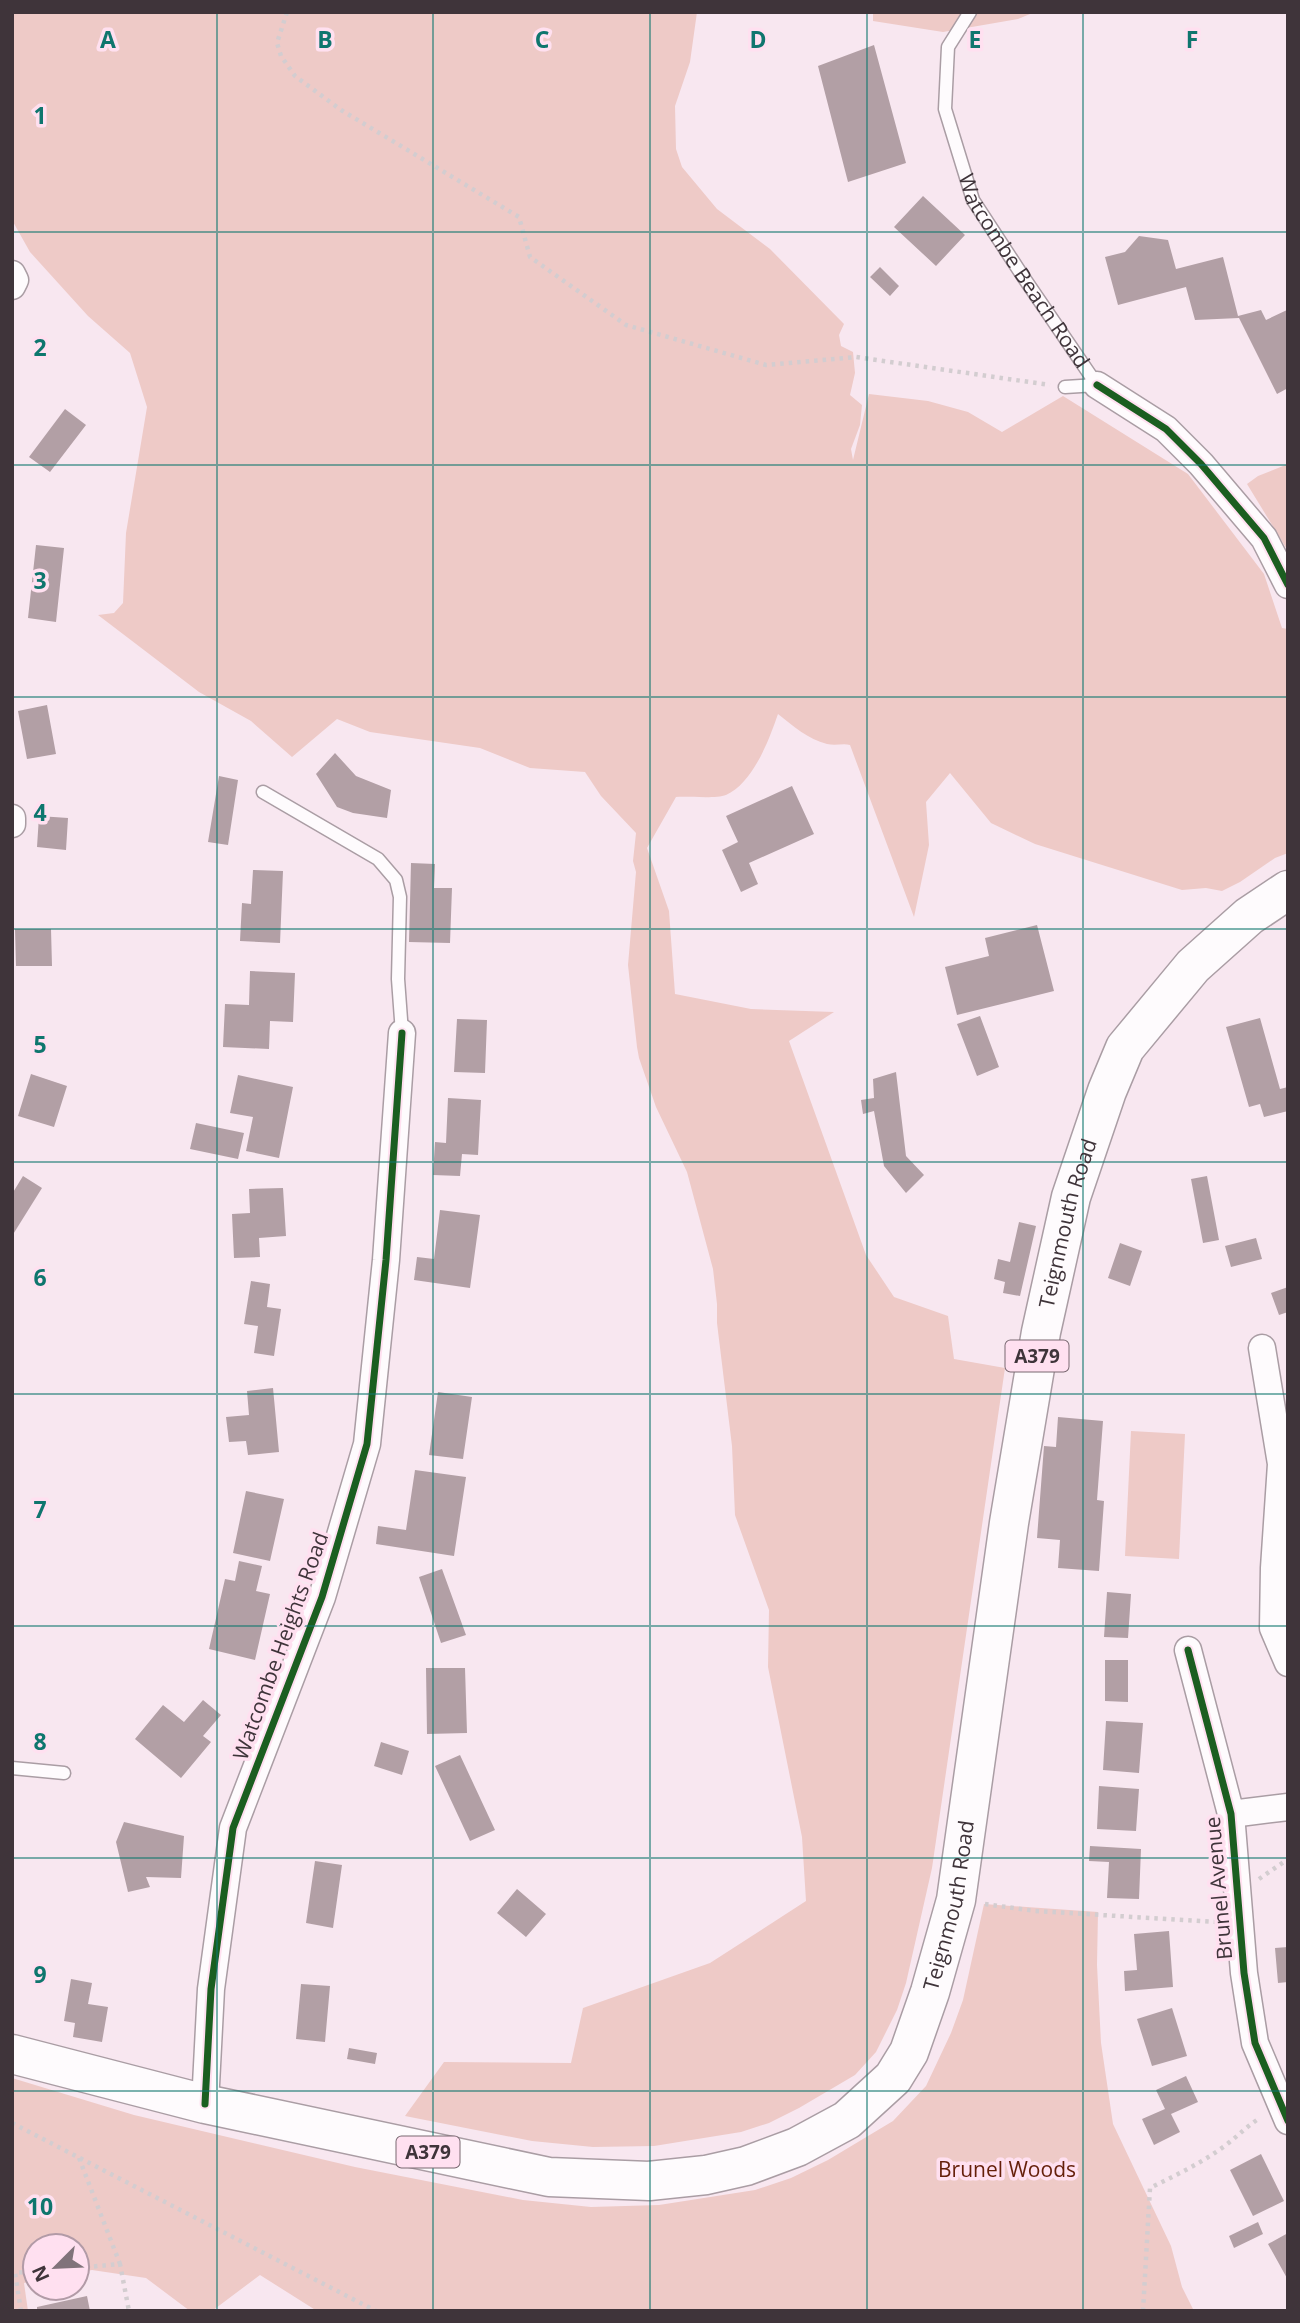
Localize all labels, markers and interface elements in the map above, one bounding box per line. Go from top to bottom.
text: A [100,23,116,55]
text: B [317,23,333,55]
text: C [535,23,549,55]
text: D [749,23,767,55]
text: E [969,23,981,55]
text: F [1186,23,1198,55]
text: 1 [33,99,47,131]
street label: Watcombe Beach Road [953,170,1096,373]
text: 2 [33,331,47,363]
text: 3 [33,564,47,596]
text: 4 [33,796,47,828]
text: 5 [33,1028,47,1060]
street label: Teignmouth Road [1032,1135,1103,1310]
text: 6 [33,1261,47,1293]
road number: A379 [1006,1340,1068,1372]
text: 7 [33,1493,47,1525]
street label: Watcombe Heights Road [226,1528,334,1764]
text: 8 [33,1725,47,1757]
street label: Brunel Avenue [1198,1815,1238,1961]
street label: Teignmouth Road [916,1818,980,1994]
text: 9 [33,1958,47,1990]
road number: A379 [396,2136,460,2168]
park label: Brunel Woods [938,2155,1076,2183]
text: 10 [27,2190,53,2222]
north arrow [21,2232,91,2302]
text: N [25,2262,55,2286]

